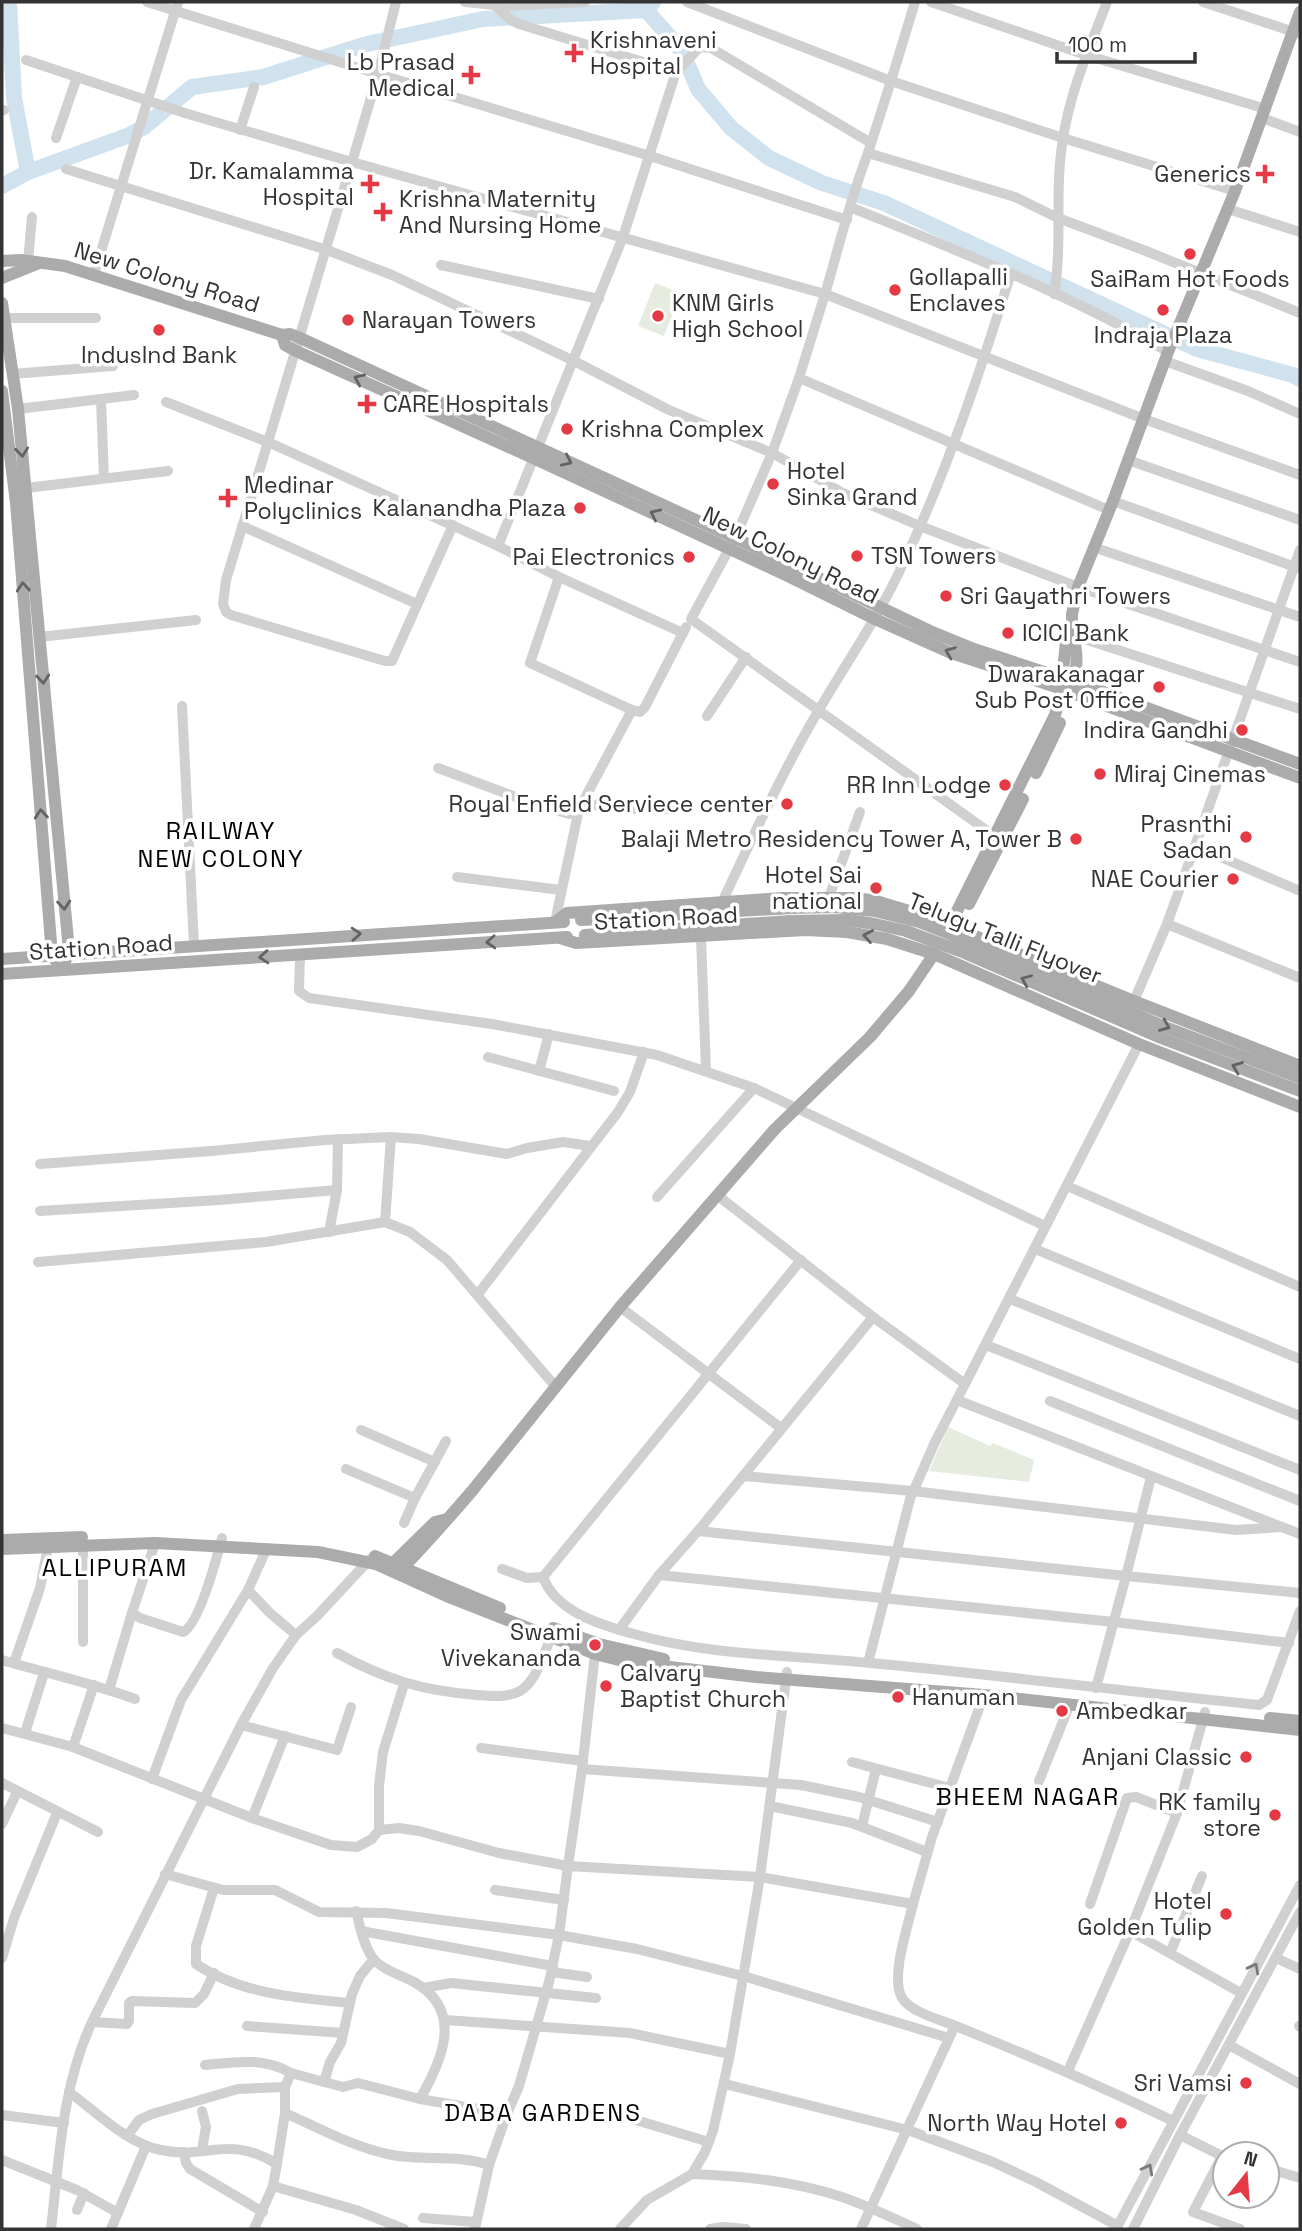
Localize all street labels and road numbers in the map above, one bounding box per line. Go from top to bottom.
street label: New Colony Road [71,235,263,319]
street label: New Colony Road [698,499,884,611]
street label: Telugu Talli Flyover [904,885,1106,991]
street label: Station Road [593,899,739,937]
street label: Station Road [28,927,174,967]

